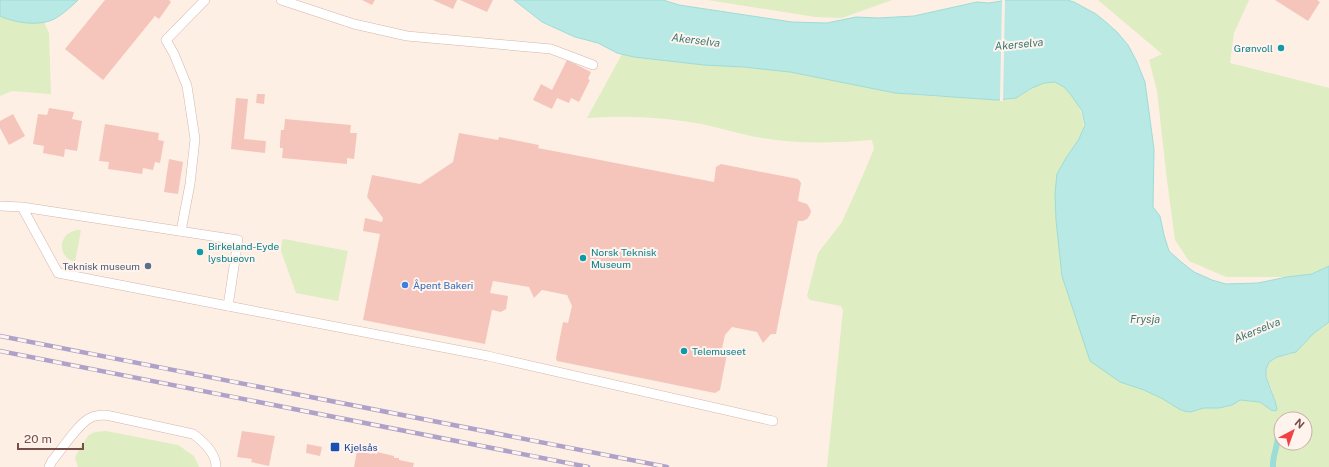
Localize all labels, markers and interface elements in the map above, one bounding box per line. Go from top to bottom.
water label: Akerselva [671,31,721,49]
water label: Akerselva [994,36,1044,52]
place label: Grønvoll [1234,42,1273,54]
marker: Grønvoll [1276,43,1286,53]
place label: Birkeland-Eyde lysbueovn [208,240,279,264]
place label: Norsk Teknisk Museum [591,246,657,270]
marker: Birkeland-Eyde lysbueovn [195,247,205,257]
marker: Norsk Teknisk Museum [578,253,588,263]
place label: Teknisk museum [62,260,140,272]
marker: Teknisk museum [143,261,153,271]
place label: Åpent Bakeri [413,279,473,291]
marker: Åpent Bakeri [400,280,410,290]
water label: Frysja [1130,313,1160,325]
water label: Akerselva [1232,315,1282,345]
place label: Telemuseet [692,345,746,357]
marker: Telemuseet [679,346,689,356]
north arrow [1273,411,1313,451]
text: N [1292,416,1307,431]
scale bar [18,425,83,451]
text: 20 m [24,432,52,446]
marker: Kjelsås [329,441,341,453]
place label: Kjelsås [344,441,378,453]

